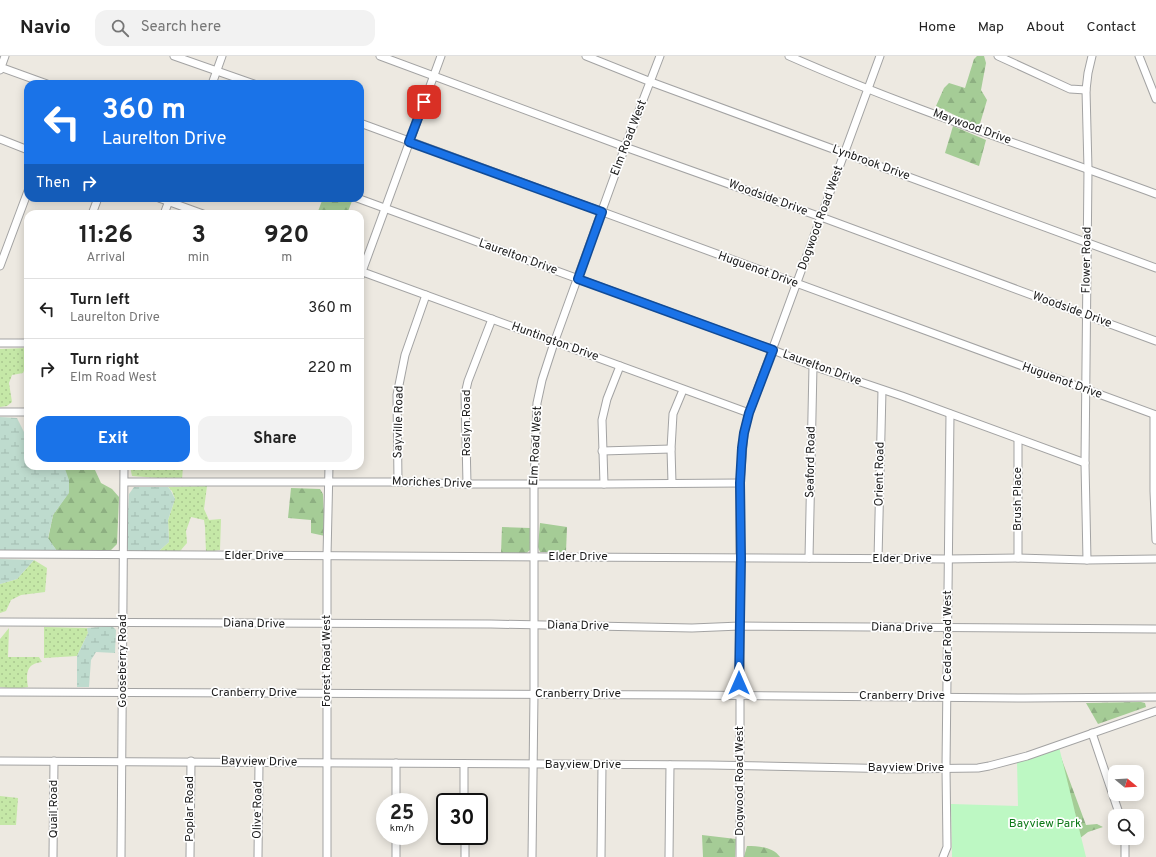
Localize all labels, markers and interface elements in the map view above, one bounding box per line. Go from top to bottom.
search box [95,10,375,46]
text: Navio [20,16,71,40]
icon: search [109,17,131,39]
text: Search here [141,18,221,37]
text: Home [919,19,956,36]
text: Map [978,19,1004,36]
text: About [1026,19,1065,36]
text: Contact [1087,19,1136,36]
pin [407,85,441,119]
icon: arrive [413,91,435,113]
text: 360 m [102,93,186,129]
icon: left [36,96,88,148]
street label: Elm Road West [607,98,651,178]
street label: Maywood Drive [931,105,1013,149]
text: Laurelton Drive [102,128,226,151]
street label: Lynbrook Drive [830,142,912,184]
street label: Dogwood Road West [795,164,847,272]
icon: right [78,172,100,194]
text: Then [36,174,70,193]
street label: Woodside Drive [726,176,810,220]
text: 11:26 [79,221,133,251]
text: 3 [191,221,206,251]
text: 920 [264,221,309,251]
street label: Flower Road [1078,226,1096,294]
street label: Laurelton Drive [476,235,560,279]
street label: Huguenot Drive [716,248,800,292]
text: Arrival [87,250,125,266]
text: min [188,250,209,266]
text: m [281,250,292,266]
street label: Woodside Drive [1030,288,1114,332]
text: Turn left [70,291,130,310]
icon: left [36,298,58,320]
text: 360 m [308,299,352,318]
text: Laurelton Drive [70,310,160,326]
street label: Huntington Drive [509,319,601,365]
street label: Laurelton Drive [780,346,864,390]
text: Turn right [70,351,139,370]
icon: right [36,358,58,380]
text: 220 m [308,359,352,378]
street label: Huguenot Drive [1020,359,1104,403]
text: Elm Road West [70,370,157,386]
street label: Sayville Road [390,386,408,458]
street label: Roslyn Road [459,390,475,456]
street label: Elm Road West [526,406,546,486]
button: Exit [36,416,190,462]
button: Share [198,416,352,462]
street label: Seaford Road [802,426,820,498]
street label: Orient Road [871,441,889,507]
street label: Brush Place [1010,467,1026,531]
street label: Moriches Drive [392,474,472,492]
street label: Elder Drive [224,548,284,564]
street label: Elder Drive [548,549,608,565]
street label: Elder Drive [872,551,932,567]
street label: Cedar Road West [940,590,956,682]
street label: Gooseberry Road [115,614,131,708]
street label: Diana Drive [223,615,285,633]
street label: Forest Road West [319,615,335,707]
street label: Diana Drive [547,617,609,635]
street label: Diana Drive [871,619,933,637]
position arrow [718,662,760,704]
street label: Cranberry Drive [211,685,297,701]
street label: Cranberry Drive [535,686,621,702]
street label: Cranberry Drive [859,688,945,704]
street label: Dogwood Road West [732,726,748,836]
street label: Bayview Drive [221,753,297,771]
street label: Bayview Drive [545,757,621,773]
street label: Bayview Drive [868,760,944,776]
north arrow [1108,765,1144,801]
map controls [1108,765,1144,845]
street label: Poplar Road [182,776,198,842]
street label: Quail Road [46,780,62,838]
street label: Olive Road [249,781,267,839]
speed limit sign: 30 [436,793,488,845]
text: 25 [390,801,414,827]
button: search [1108,809,1144,845]
park label: Bayview Park [1009,816,1081,832]
text: km/h [390,822,414,835]

